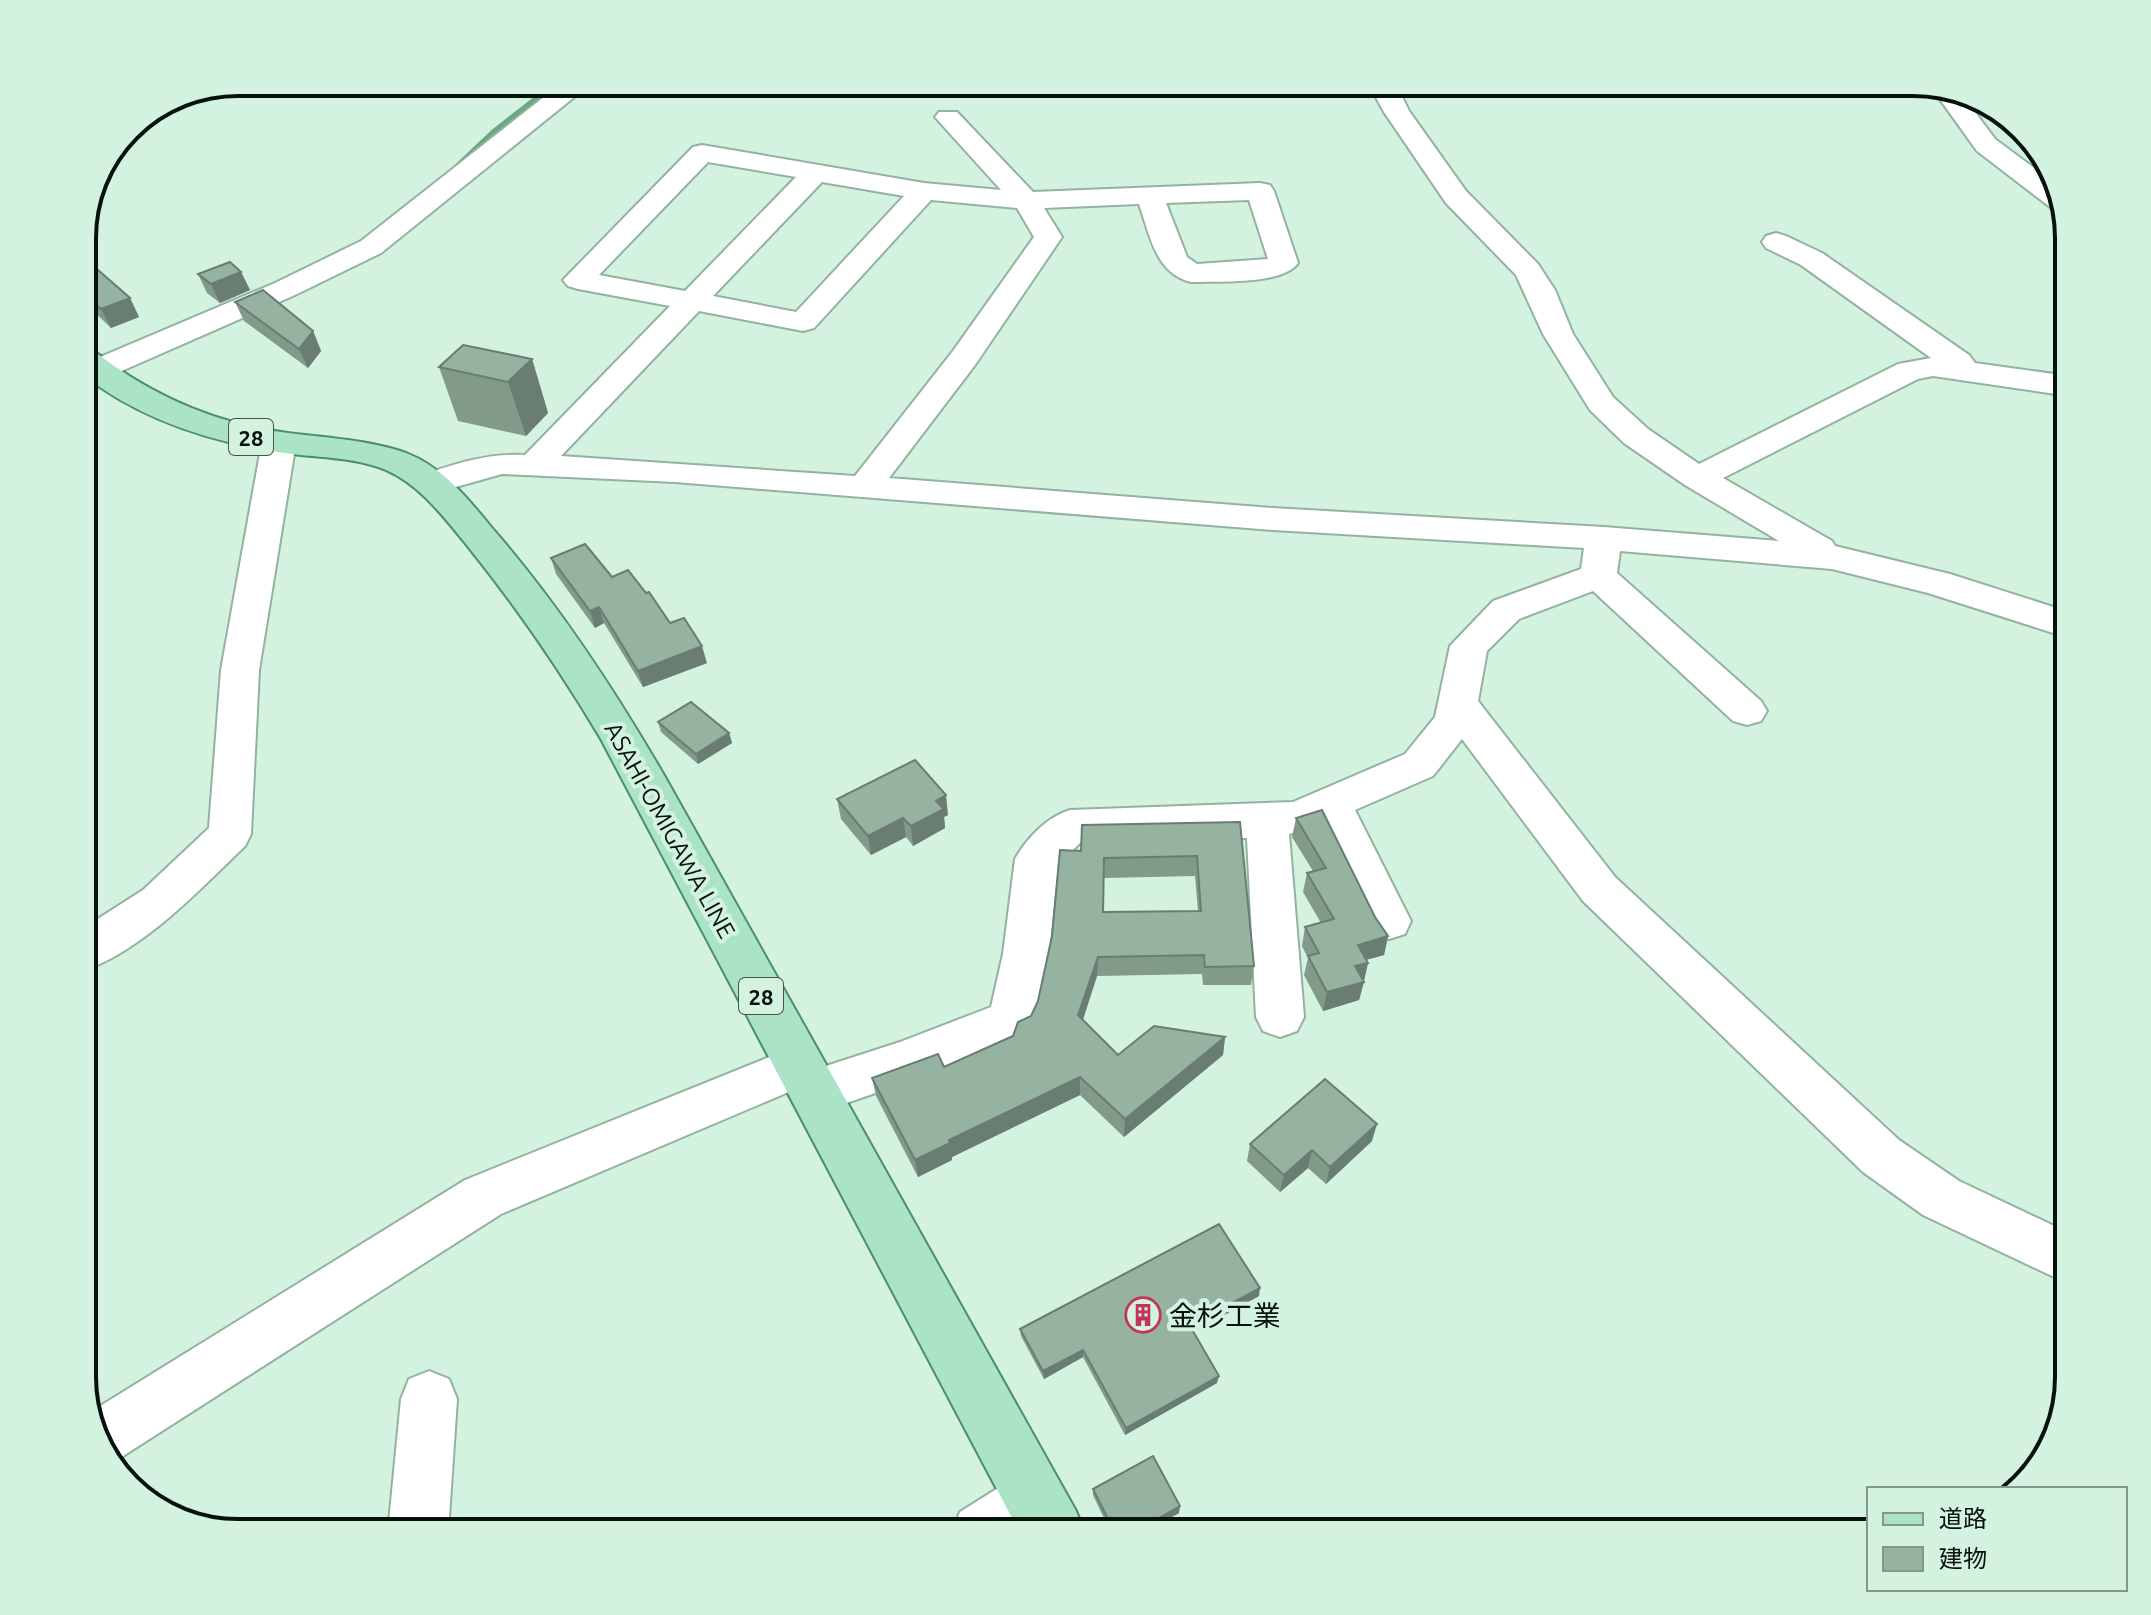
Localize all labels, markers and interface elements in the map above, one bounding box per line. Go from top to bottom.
road number: 28 [229,419,273,455]
street label: ASAHI-OMIGAWA LINE [599,717,741,943]
road number: 28 [739,978,783,1014]
building icon: 金杉工業 [1124,1296,1162,1334]
place label: 金杉工業 [1169,1300,1281,1331]
legend [1867,1487,2127,1591]
text: 道路 [1939,1505,1987,1532]
text: 建物 [1939,1545,1987,1572]

